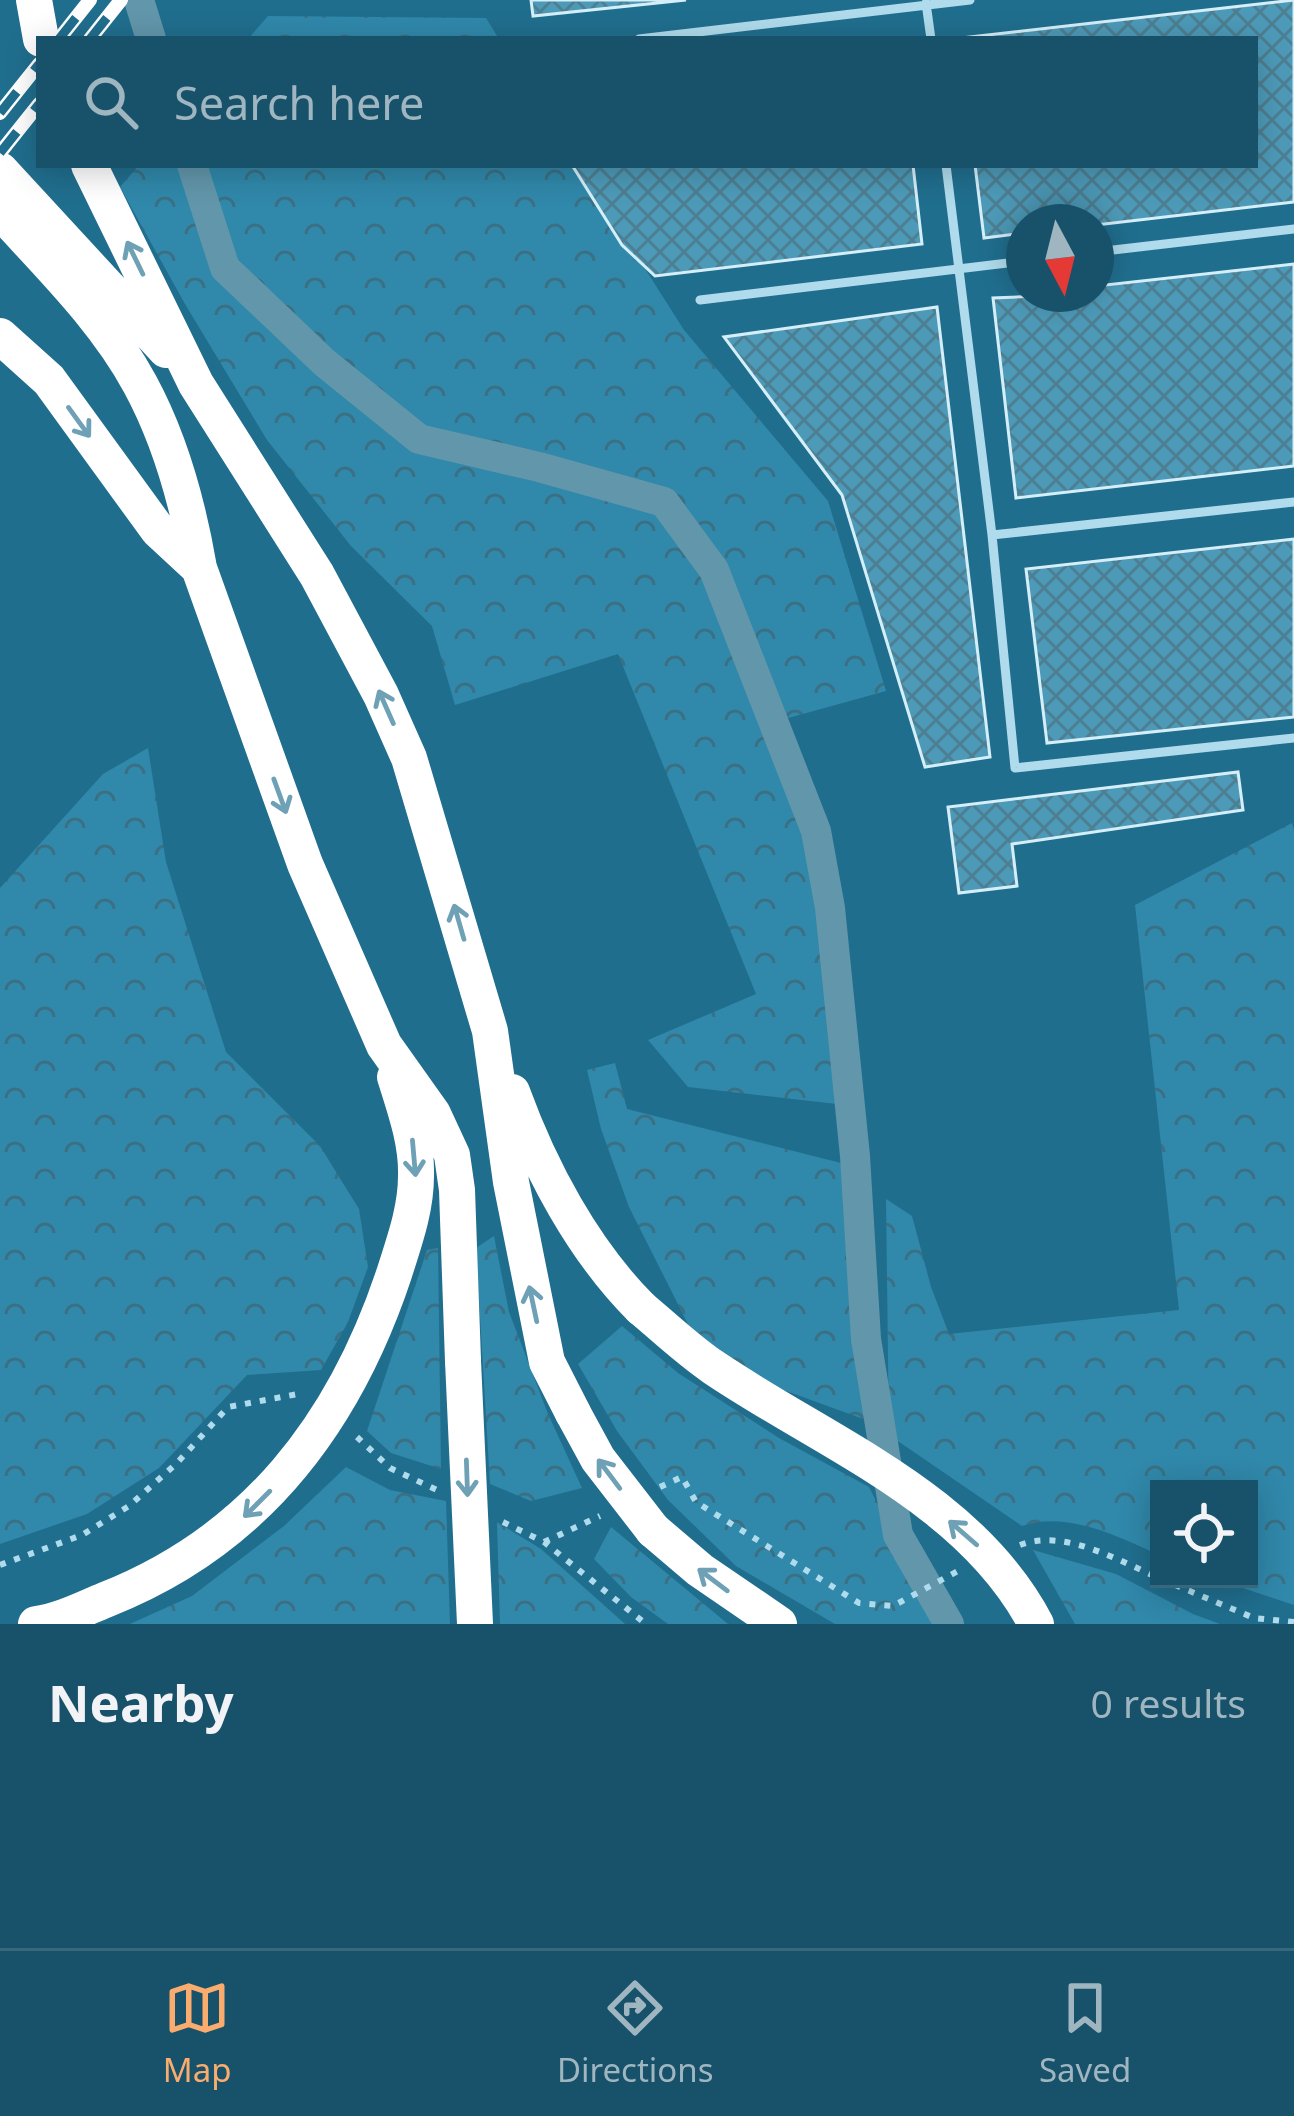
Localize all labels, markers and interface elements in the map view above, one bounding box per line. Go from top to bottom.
search box [36,36,1258,168]
icon: search [78,69,144,135]
text: Search here [174,72,424,133]
north arrow [1006,204,1114,312]
one-way arrow [122,241,145,276]
one-way arrow [66,405,91,438]
one-way arrow [374,690,396,726]
one-way arrow [271,776,292,813]
one-way arrow [447,904,469,942]
one-way arrow [403,1138,426,1177]
one-way arrow [521,1285,543,1324]
one-way arrow [456,1458,479,1497]
one-way arrow [597,1458,623,1490]
map controls [1150,1480,1258,1588]
button: locate [1150,1480,1258,1588]
one-way arrow [243,1490,272,1518]
one-way arrow [949,1520,979,1547]
one-way arrow [698,1568,730,1594]
text: Nearby [48,1667,234,1737]
text: 0 results [1091,1676,1246,1729]
tab: Map [163,1975,231,2092]
tab: Directions [557,1975,714,2092]
tab: Saved [1039,1975,1131,2092]

